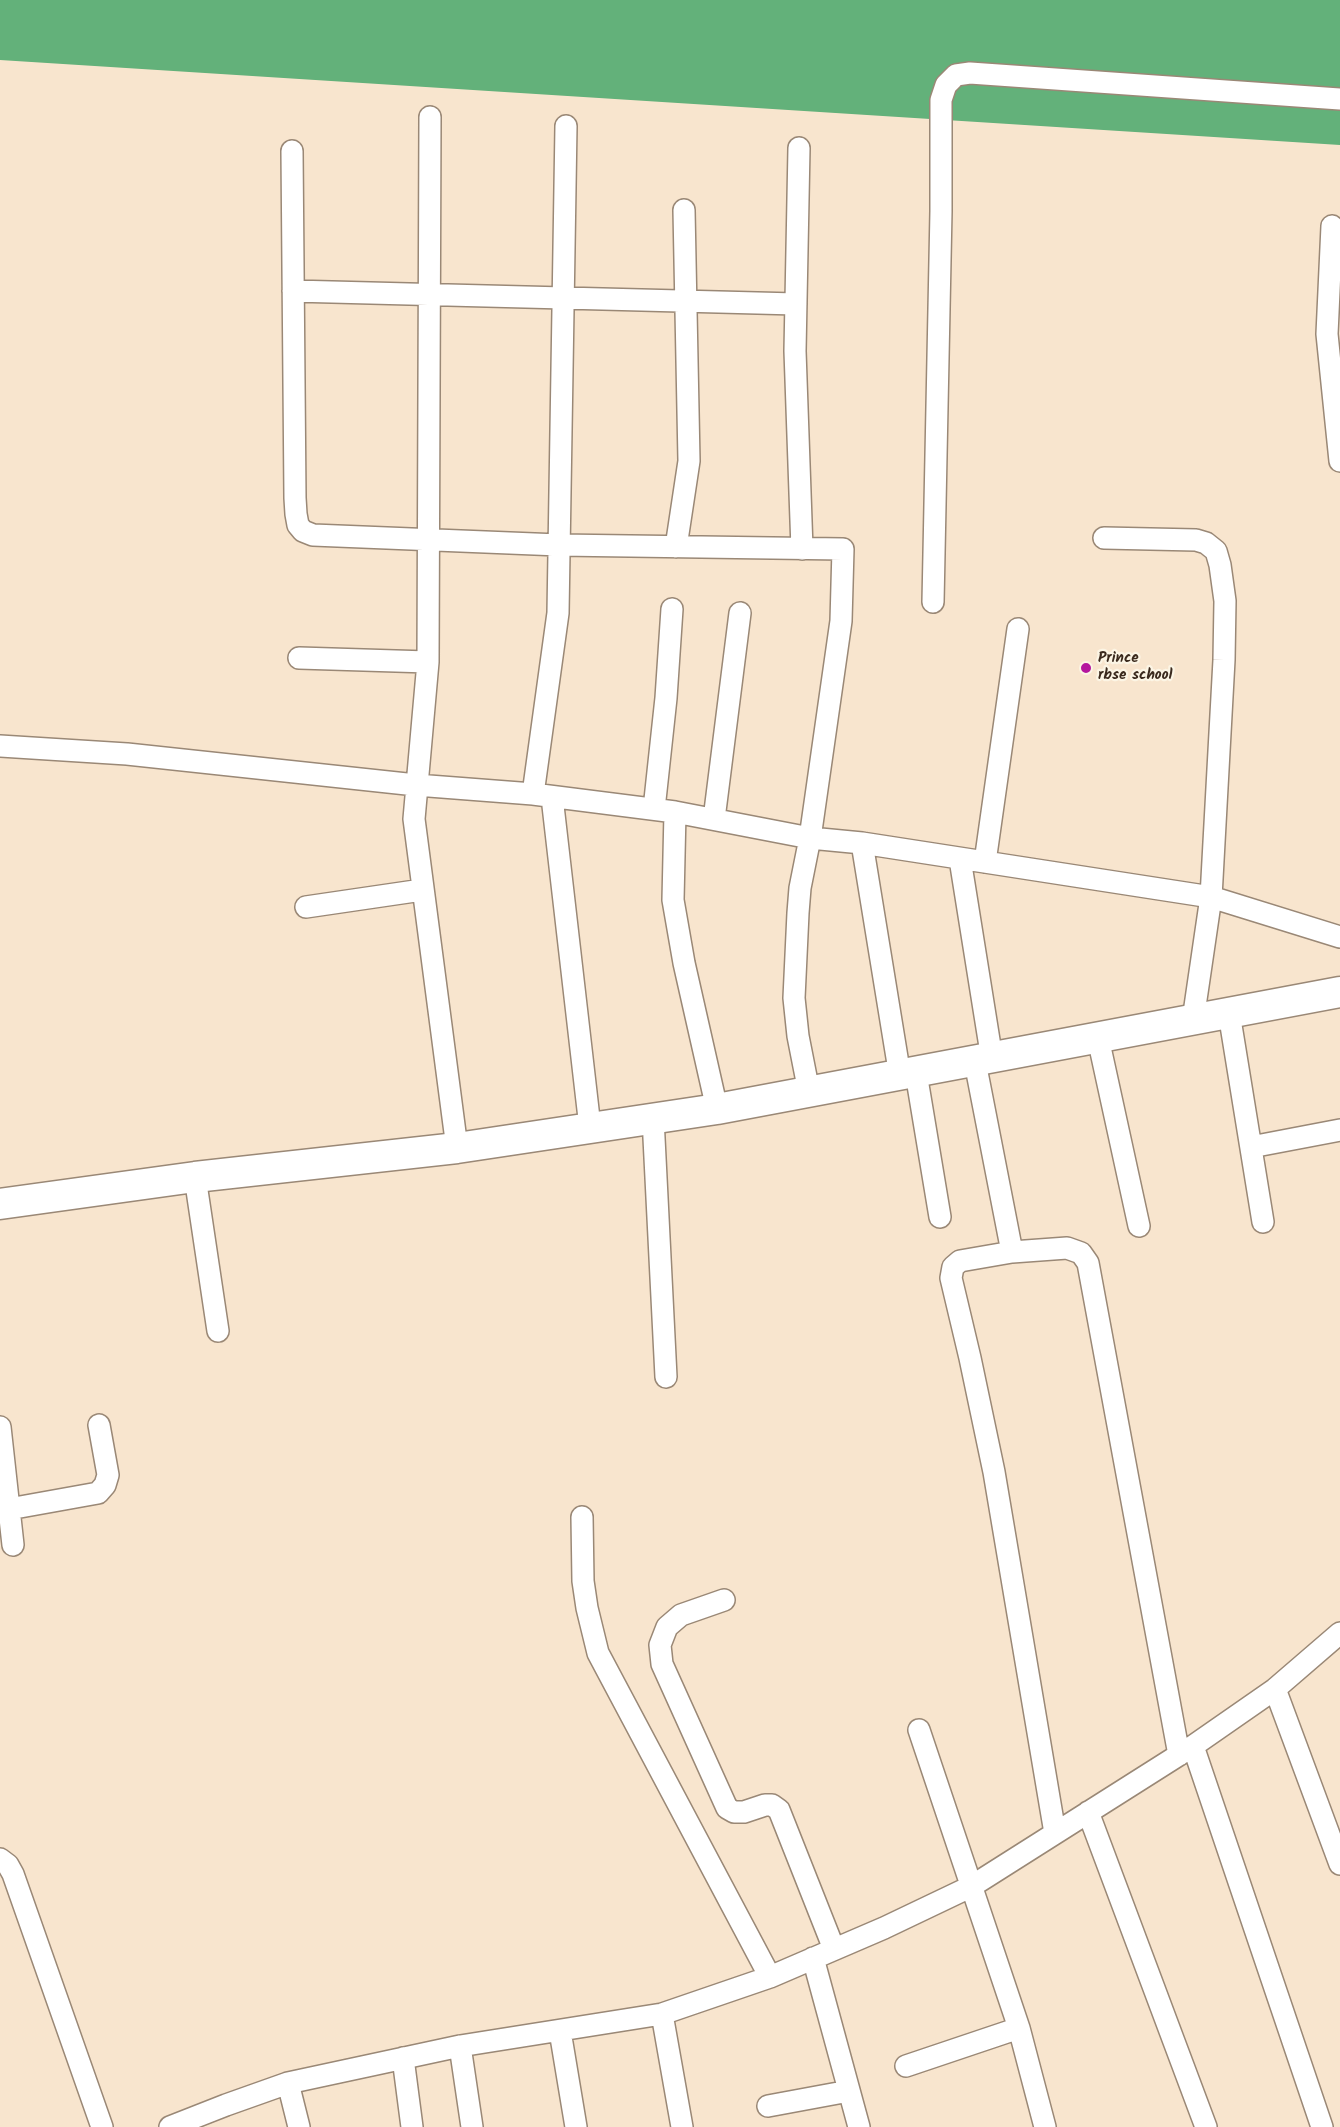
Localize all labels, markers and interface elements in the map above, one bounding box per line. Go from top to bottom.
place label: Prince rbse school [1098,650,1172,685]
marker: Prince rbse school [1079,661,1093,675]

